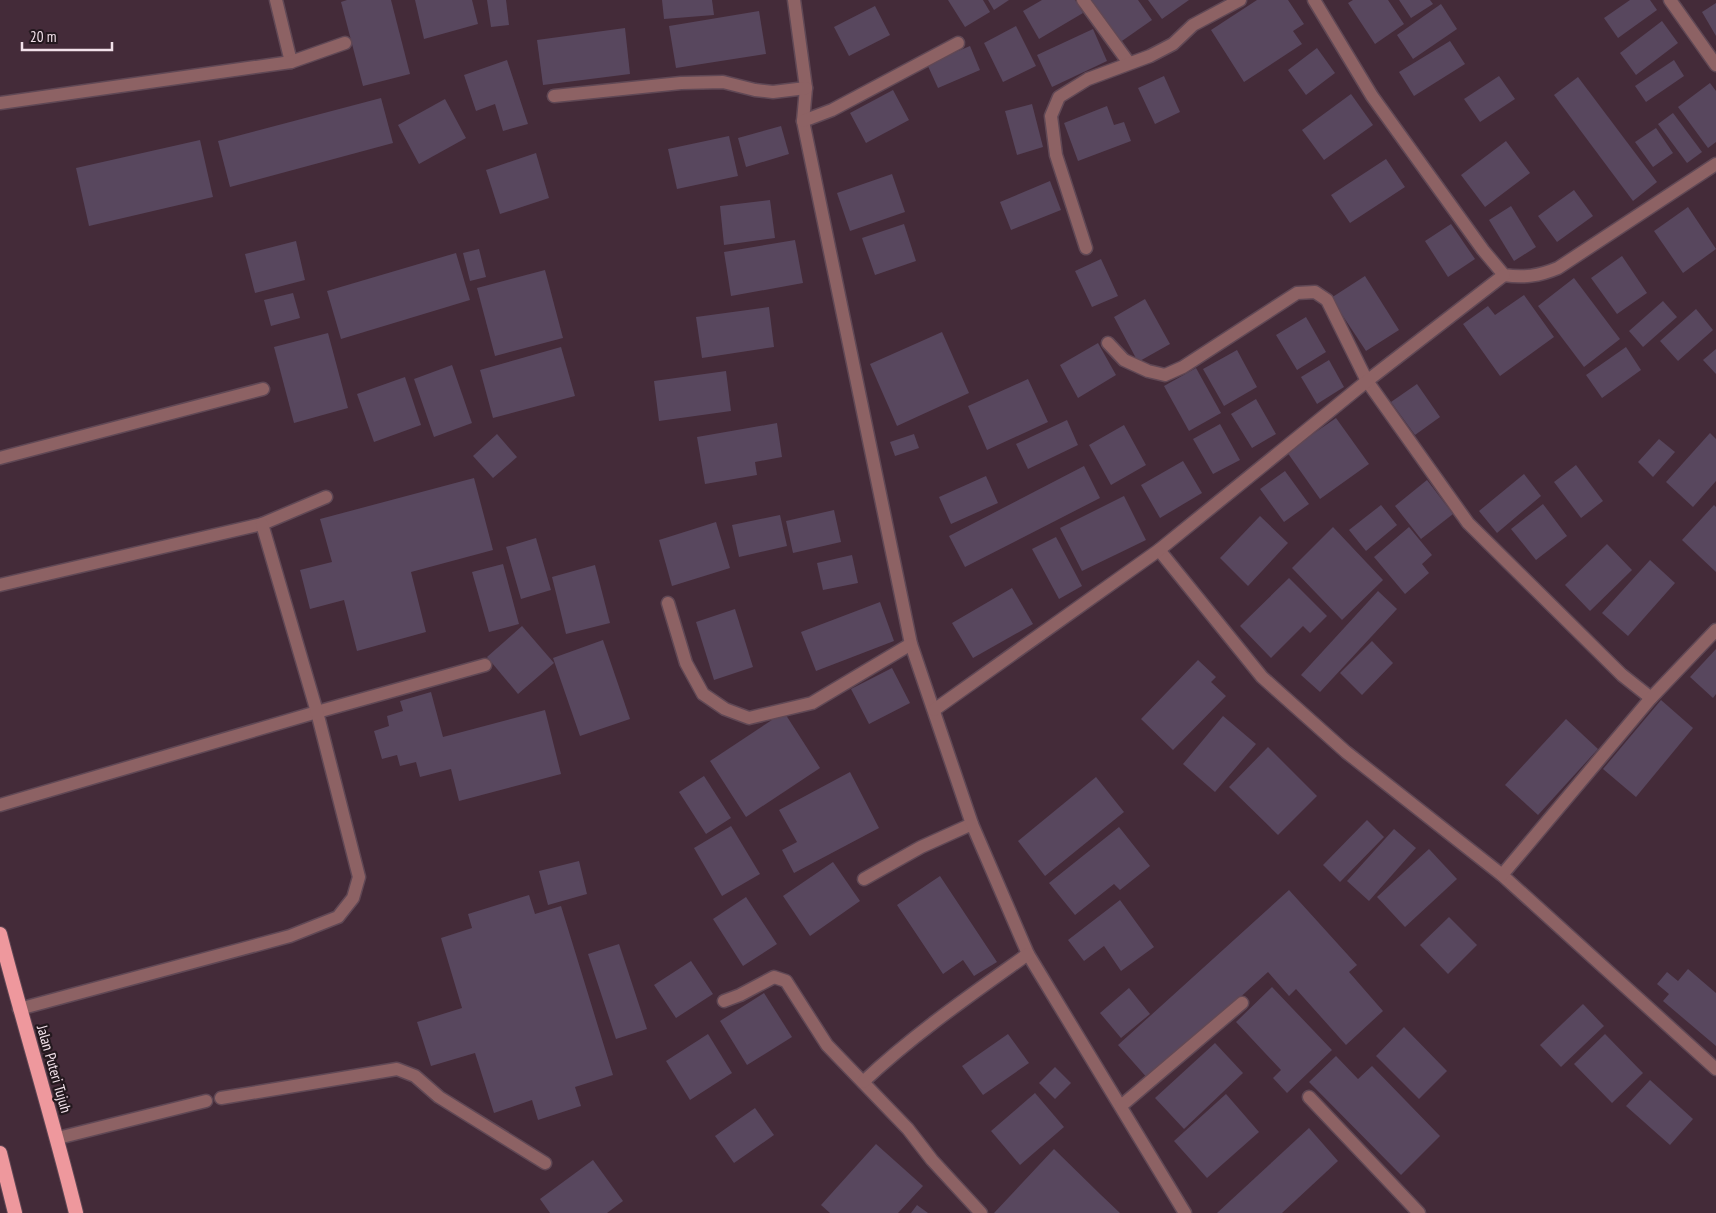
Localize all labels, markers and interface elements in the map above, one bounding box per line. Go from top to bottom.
scale bar [22,20,112,52]
text: 20 m [30,27,56,46]
street label: Jalan Puteri Tujuh [33,1022,76,1115]

